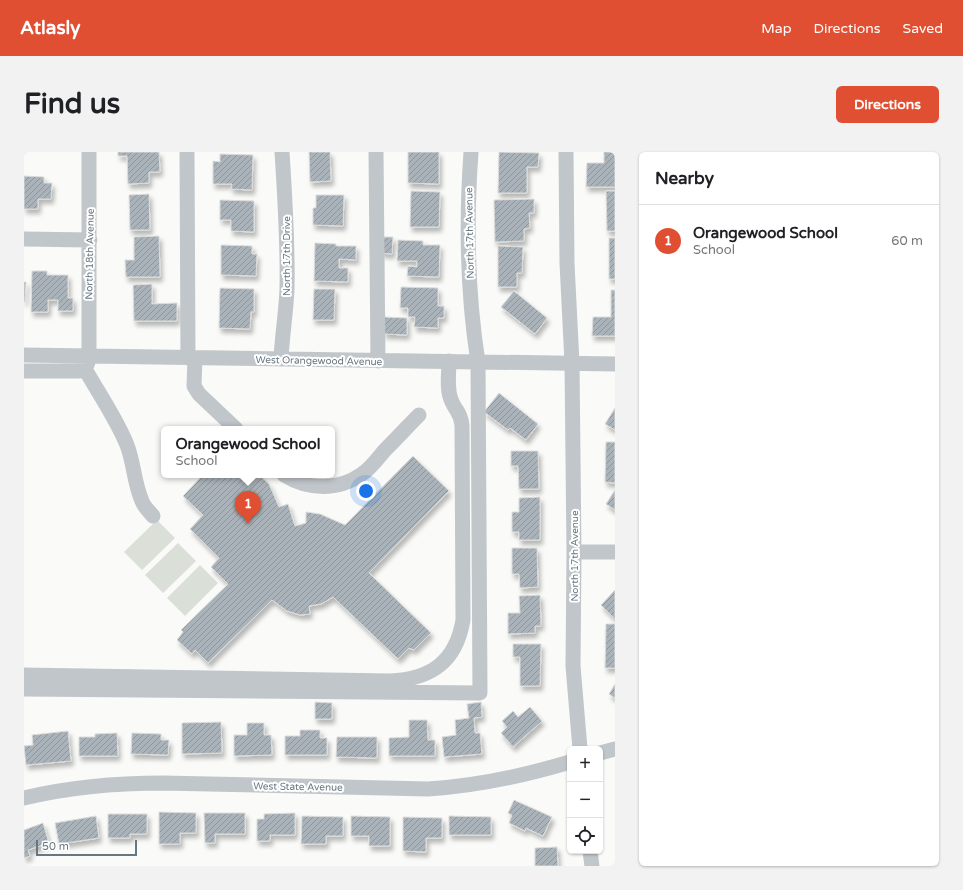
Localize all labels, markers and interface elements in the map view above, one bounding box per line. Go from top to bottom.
text: Atlasly [20,17,80,39]
text: Map [761,20,792,37]
text: Directions [814,20,881,37]
text: Saved [903,20,943,37]
button: Directions [836,86,939,123]
text: Find us [24,87,120,121]
text: Nearby [655,168,714,189]
street label: North 17th Avenue [463,187,477,279]
street label: North 18th Avenue [83,208,97,300]
street label: North 17th Drive [281,216,293,296]
text: Orangewood School [693,224,838,242]
text: 1 [664,233,672,249]
text: 60 m [891,233,923,249]
text: School [693,242,735,258]
street label: West Orangewood Avenue [256,354,383,368]
popup [161,426,335,478]
text: Orangewood School [176,435,320,453]
text: School [176,453,217,469]
your location [356,481,376,501]
pin: 1 [235,491,261,524]
street label: North 17th Avenue [569,510,581,602]
map controls [567,746,603,854]
button: + [567,746,603,782]
street label: West State Avenue [253,780,343,794]
button: − [567,782,603,818]
button: locate [567,818,603,854]
scale bar [36,838,137,857]
text: 50 m [42,840,69,853]

